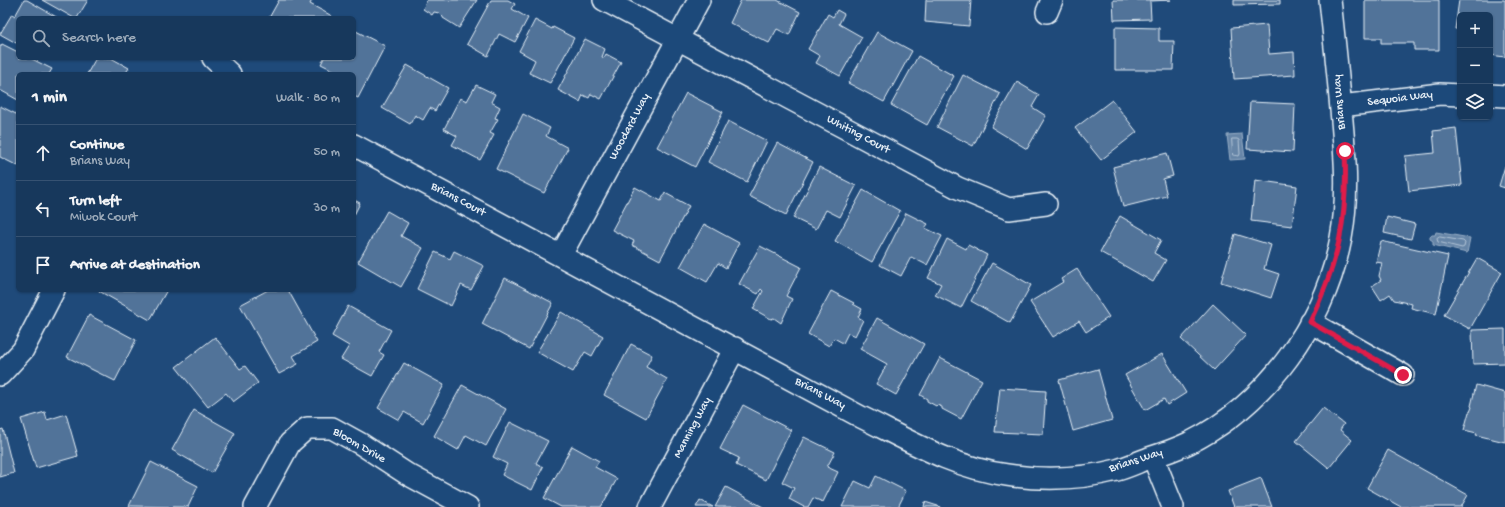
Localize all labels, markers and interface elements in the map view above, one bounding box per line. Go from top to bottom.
map controls [1457,12,1493,120]
button: + [1457,12,1493,48]
search box [16,16,356,60]
icon: search [30,27,52,49]
text: Search here [62,29,136,47]
button: − [1457,48,1493,84]
street label: Brians Way [1331,74,1349,131]
button: layers [1457,84,1493,120]
text: 1 min [32,88,67,108]
street label: Sequoia Way [1367,88,1434,110]
text: Walk · 80 m [276,91,340,106]
street label: Woodard Way [607,91,653,163]
street label: Whiting Court [824,112,893,158]
text: Continue [70,136,124,154]
icon: ahead [32,142,54,164]
route start [1336,142,1354,160]
text: 50 m [313,145,340,160]
text: Brians Way [70,154,130,169]
street label: Brians Court [427,179,489,221]
text: Turn left [70,192,121,210]
icon: left [32,198,54,220]
text: 30 m [314,201,340,216]
text: Miwok Court [70,210,137,225]
icon: arrive [32,254,54,276]
text: Arrive at destination [70,256,200,274]
route end [1394,366,1412,384]
street label: Brians Way [791,374,848,413]
street label: Manning Way [671,395,715,461]
street label: Bloom Drive [329,425,389,467]
street label: Brians Way [1107,446,1165,477]

